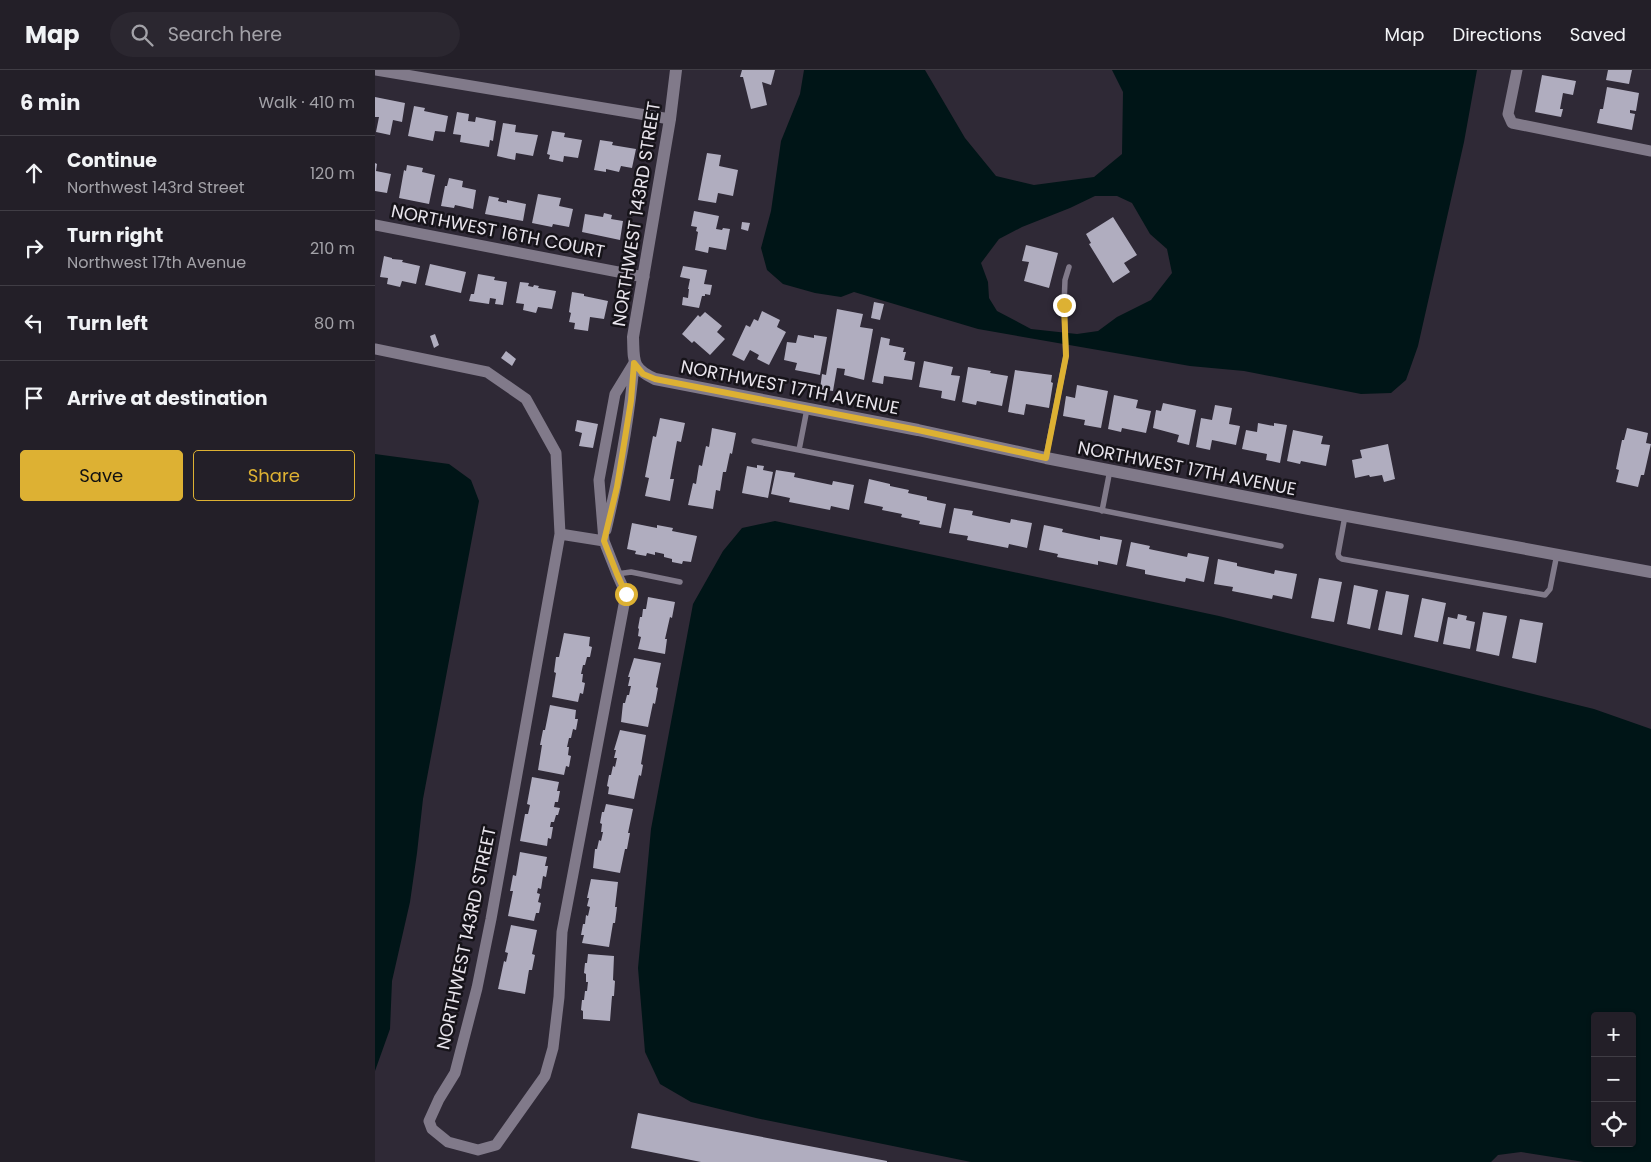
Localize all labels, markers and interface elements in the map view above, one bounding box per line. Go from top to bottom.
search box [110,12,460,57]
text: Map [25,18,80,51]
icon: search [128,21,156,49]
text: Search here [168,21,282,48]
text: Map [1385,22,1424,47]
text: Directions [1452,22,1542,47]
text: Saved [1570,22,1626,47]
text: 6 min [20,88,80,117]
text: Walk · 410 m [258,91,355,114]
street label: NORTHWEST 143RD STREET [606,99,666,328]
text: Continue [67,147,157,174]
icon: ahead [20,159,48,187]
text: 120 m [310,162,355,185]
text: Northwest 143rd Street [67,176,245,199]
street label: NORTHWEST 16TH COURT [389,198,607,264]
text: Turn right [67,222,163,249]
icon: right [20,234,48,262]
text: 210 m [310,237,355,260]
text: Northwest 17th Avenue [67,251,246,274]
route end [1053,294,1076,317]
icon: left [20,309,48,337]
text: Turn left [67,310,148,337]
text: 80 m [314,312,355,335]
street label: NORTHWEST 17TH AVENUE [679,354,901,420]
icon: arrive [20,384,48,412]
text: Arrive at destination [67,385,268,412]
street label: NORTHWEST 17TH AVENUE [1076,435,1298,501]
button: Save [20,450,183,501]
button: Share [193,450,355,501]
route start [615,583,638,606]
street label: NORTHWEST 143RD STREET [430,824,502,1052]
map controls [1591,1012,1636,1147]
button: + [1591,1012,1636,1057]
button: − [1591,1057,1636,1102]
button: locate [1591,1102,1636,1147]

